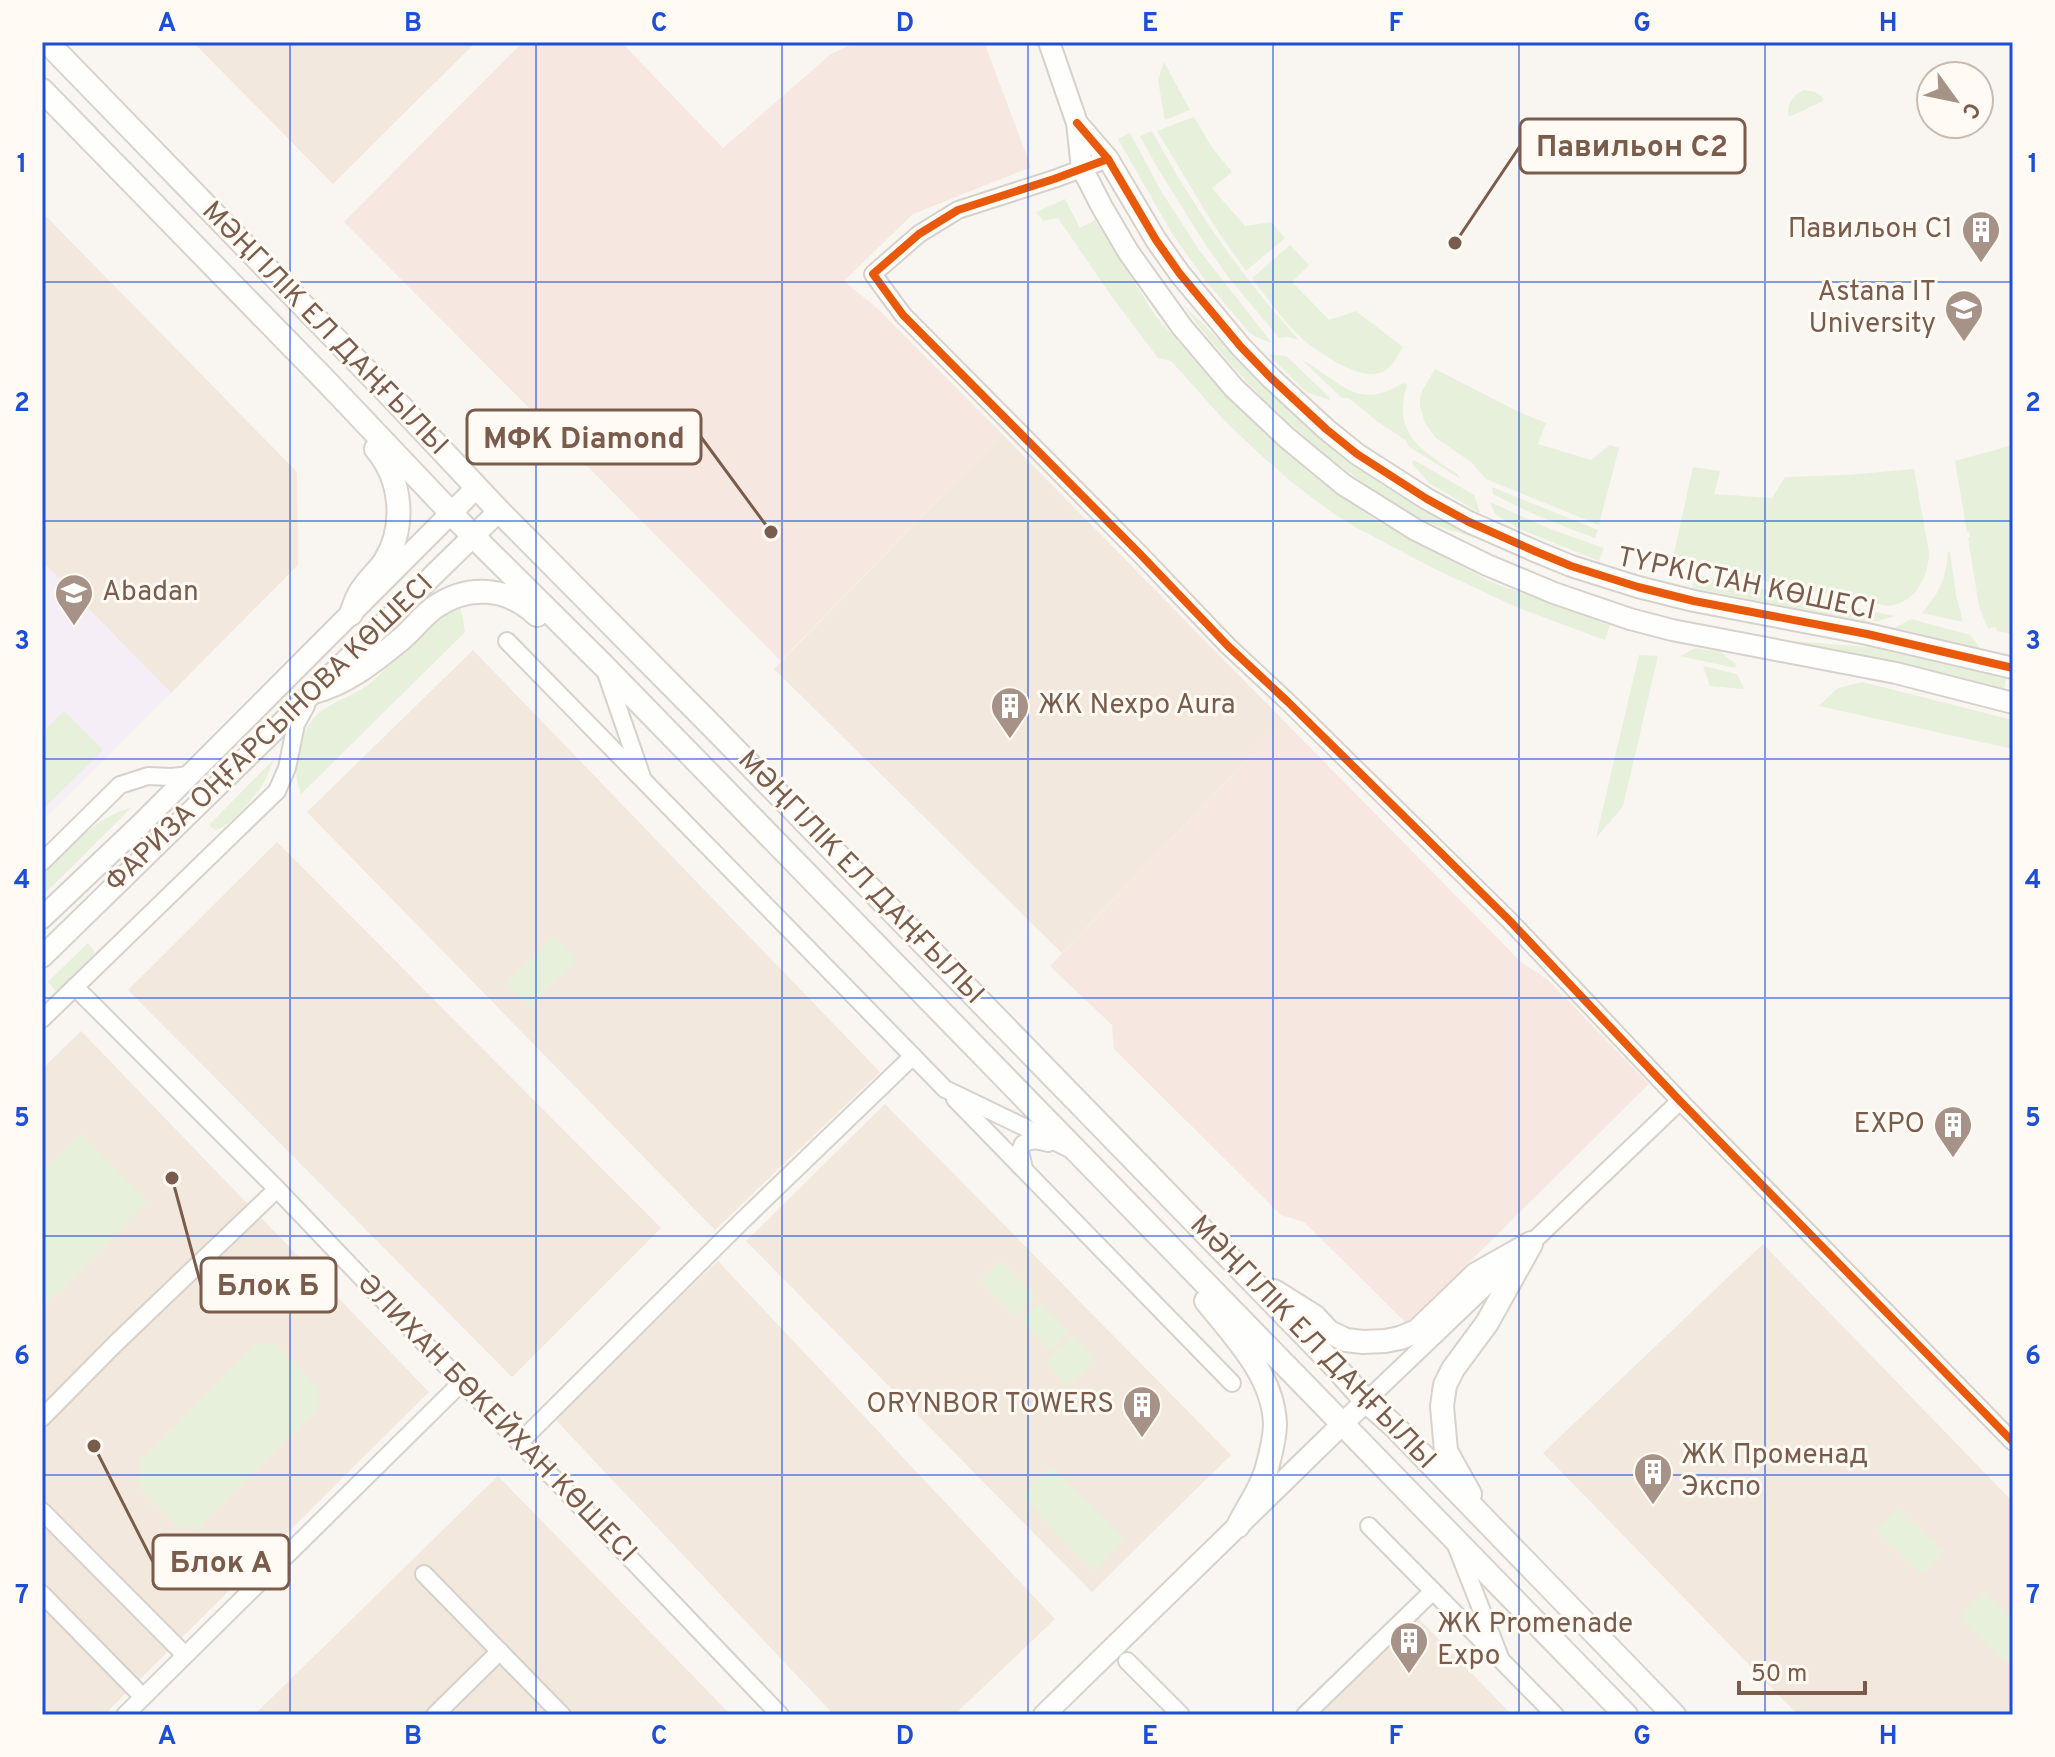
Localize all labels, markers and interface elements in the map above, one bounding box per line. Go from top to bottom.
text: A [158,8,176,41]
text: B [404,8,422,41]
text: C [651,8,667,41]
text: D [896,8,914,41]
text: E [1142,8,1158,41]
text: F [1389,8,1404,41]
text: G [1633,8,1651,41]
text: H [1879,8,1897,41]
north arrow [1915,60,1995,140]
text: С [1955,96,1985,123]
callout: Павильон С2 [1520,119,1745,173]
text: Павильон С2 [1536,130,1728,167]
text: 1 [17,149,27,182]
text: 1 [2028,149,2038,182]
street label: МӘҢГІЛІК ЕЛ ДАҢҒЫЛЫ [193,194,455,464]
building icon: Павильон С1 [1960,209,2002,264]
place label: Павильон С1 [1788,212,1953,248]
place label: Astana IT University [1809,275,1936,343]
school or university icon: Astana IT University [1943,288,1985,343]
text: 2 [14,388,30,421]
text: 2 [2025,388,2041,421]
callout: МФК Diamond [467,410,701,464]
text: МФК Diamond [483,422,685,459]
street label: ТҮРКІСТАН КӨШЕСІ [1614,540,1878,630]
street label: ФАРИЗА ОҢҒАРСЫНОВА КӨШЕСІ [98,567,442,901]
school or university icon: Abadan [53,572,95,627]
place label: Abadan [102,575,199,611]
text: 3 [14,626,30,659]
text: 3 [2025,626,2041,659]
building icon: ЖК Nexpo Aura [989,685,1031,740]
place label: ЖК Nexpo Aura [1038,688,1236,724]
street label: МӘҢГІЛІК ЕЛ ДАҢҒЫЛЫ [729,743,991,1013]
text: 4 [14,865,30,898]
text: 4 [2025,865,2041,898]
text: 5 [14,1103,30,1136]
text: 5 [2025,1103,2041,1136]
building icon: EXPO [1932,1104,1974,1159]
place label: EXPO [1854,1107,1925,1143]
street label: МӘҢГІЛІК ЕЛ ДАҢҒЫЛЫ [1181,1208,1443,1478]
callout: Блок Б [201,1258,336,1312]
street label: ӘЛИХАН БӨКЕЙХАН КӨШЕСІ [348,1266,645,1571]
text: Блок Б [217,1269,319,1306]
text: 6 [14,1341,30,1374]
text: 6 [2025,1341,2041,1374]
building icon: ORYNBOR TOWERS [1121,1384,1163,1439]
place label: ORYNBOR TOWERS [866,1387,1114,1423]
place label: ЖК Променад Экспо [1681,1438,1868,1506]
building icon: ЖК Променад Экспо [1632,1451,1674,1506]
callout: Блок А [153,1535,289,1589]
text: Блок А [170,1546,272,1583]
text: 7 [15,1580,29,1613]
text: 7 [2026,1580,2040,1613]
place label: ЖК Promenade Expo [1437,1607,1633,1675]
building icon: ЖК Promenade Expo [1388,1620,1430,1675]
scale bar [1739,1645,1865,1695]
text: 50 m [1751,1660,1807,1690]
text: A [158,1721,176,1754]
text: B [404,1721,422,1754]
text: C [651,1721,667,1754]
text: D [896,1721,914,1754]
text: E [1142,1721,1158,1754]
text: F [1389,1721,1404,1754]
text: G [1633,1721,1651,1754]
text: H [1879,1721,1897,1754]

